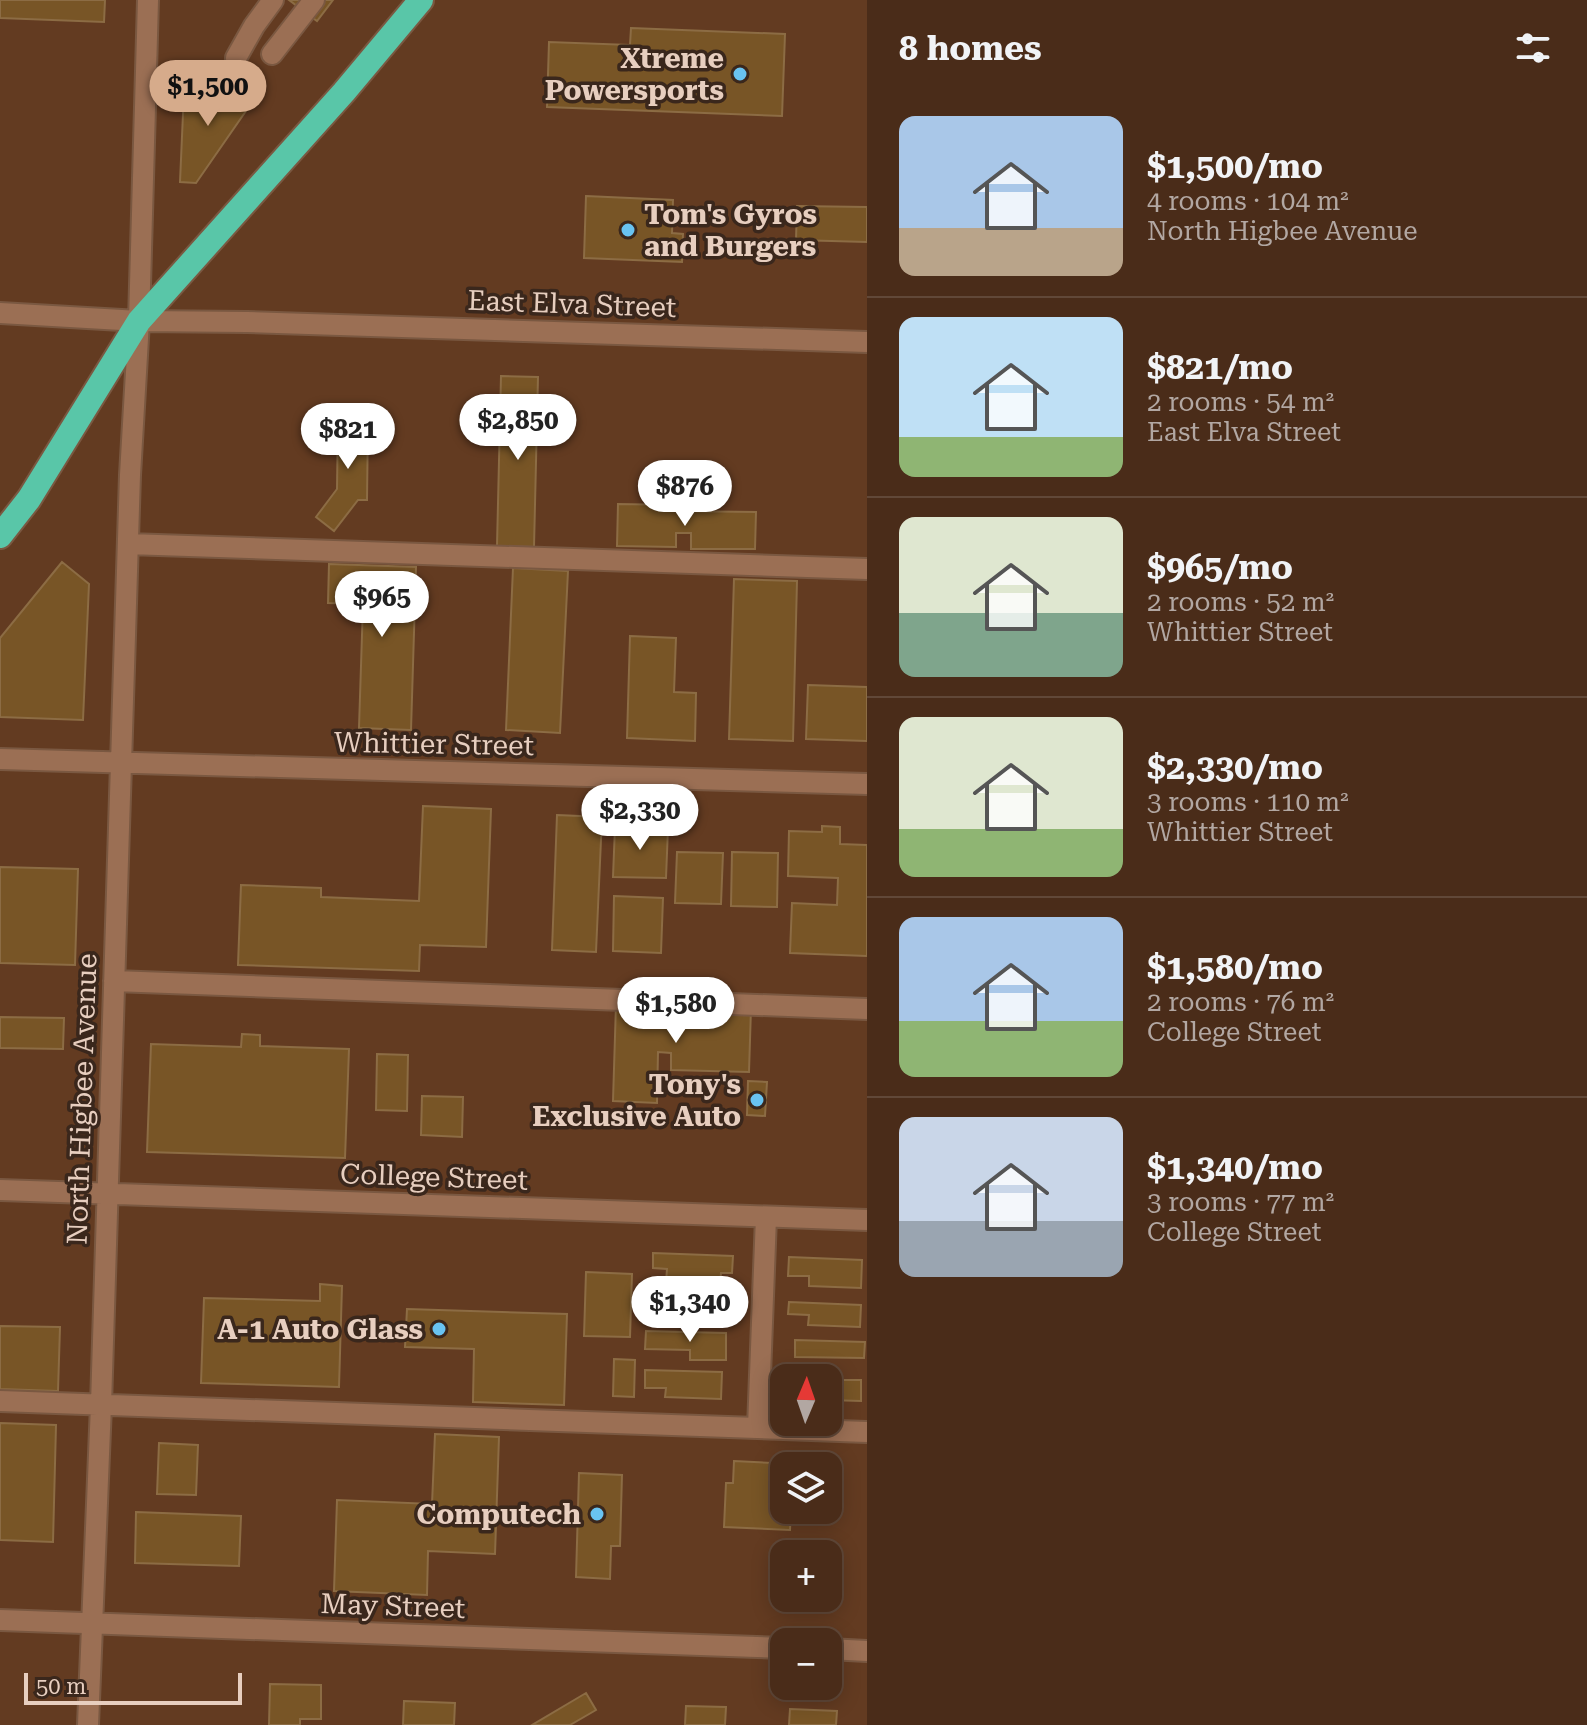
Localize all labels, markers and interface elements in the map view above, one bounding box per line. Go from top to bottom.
icon: filters [1511,26,1555,70]
text: 8 homes [899,28,1042,68]
place label: Xtreme Powersports [545,42,724,107]
pin: $1,500 [143,60,273,128]
marker: Xtreme Powersports [731,65,749,83]
text: $1,500 [167,71,249,101]
text: $1,500/mo [1147,146,1323,186]
icon: home [963,148,1059,244]
text: 4 rooms · 104 m² [1147,186,1349,216]
place label: Tom's Gyros and Burgers [644,198,817,263]
text: North Higbee Avenue [1147,216,1418,246]
marker: Tom's Gyros and Burgers [619,221,637,239]
street label: East Elva Street [467,284,677,324]
text: $821/mo [1147,347,1293,387]
icon: home [963,349,1059,445]
text: 2 rooms · 54 m² [1147,387,1334,417]
pin: $2,850 [453,394,583,462]
pin: $821 [301,403,395,471]
text: $2,850 [477,405,559,435]
text: $821 [319,414,377,444]
text: East Elva Street [1147,417,1341,447]
pin: $876 [638,460,732,528]
text: $876 [656,471,714,501]
text: $965/mo [1147,547,1293,587]
icon: home [963,549,1059,645]
pin: $965 [335,571,429,639]
text: $965 [353,582,411,612]
text: 2 rooms · 52 m² [1147,587,1334,617]
text: Whittier Street [1147,617,1333,647]
street label: Whittier Street [334,726,534,762]
text: $2,330/mo [1147,747,1323,787]
icon: home [963,749,1059,845]
pin: $2,330 [575,784,705,852]
text: 3 rooms · 110 m² [1147,787,1349,817]
text: $2,330 [599,795,681,825]
text: Whittier Street [1147,817,1333,847]
text: $1,580/mo [1147,947,1323,987]
icon: home [963,949,1059,1045]
street label: North Higbee Avenue [60,953,104,1245]
pin: $1,580 [611,977,741,1045]
text: 2 rooms · 76 m² [1147,987,1334,1017]
text: $1,580 [635,988,717,1018]
text: College Street [1147,1017,1322,1047]
place label: Tony's Exclusive Auto [532,1068,741,1133]
marker: Tony's Exclusive Auto [748,1091,766,1109]
text: $1,340/mo [1147,1147,1323,1187]
icon: home [963,1149,1059,1245]
street label: College Street [340,1157,528,1197]
text: 3 rooms · 77 m² [1147,1187,1334,1217]
text: College Street [1147,1217,1322,1247]
pin: $1,340 [625,1276,755,1344]
text: $1,340 [649,1287,731,1317]
place label: A-1 Auto Glass [217,1313,423,1346]
marker: A-1 Auto Glass [430,1320,448,1338]
north arrow [770,1364,842,1436]
map controls [770,1364,842,1700]
button: layers [770,1452,842,1524]
place label: Computech [416,1498,581,1531]
marker: Computech [588,1505,606,1523]
button: + [770,1540,842,1612]
street label: May Street [320,1587,466,1625]
button: − [770,1628,842,1700]
scale bar [24,1669,242,1705]
text: 50 m [36,1674,86,1699]

